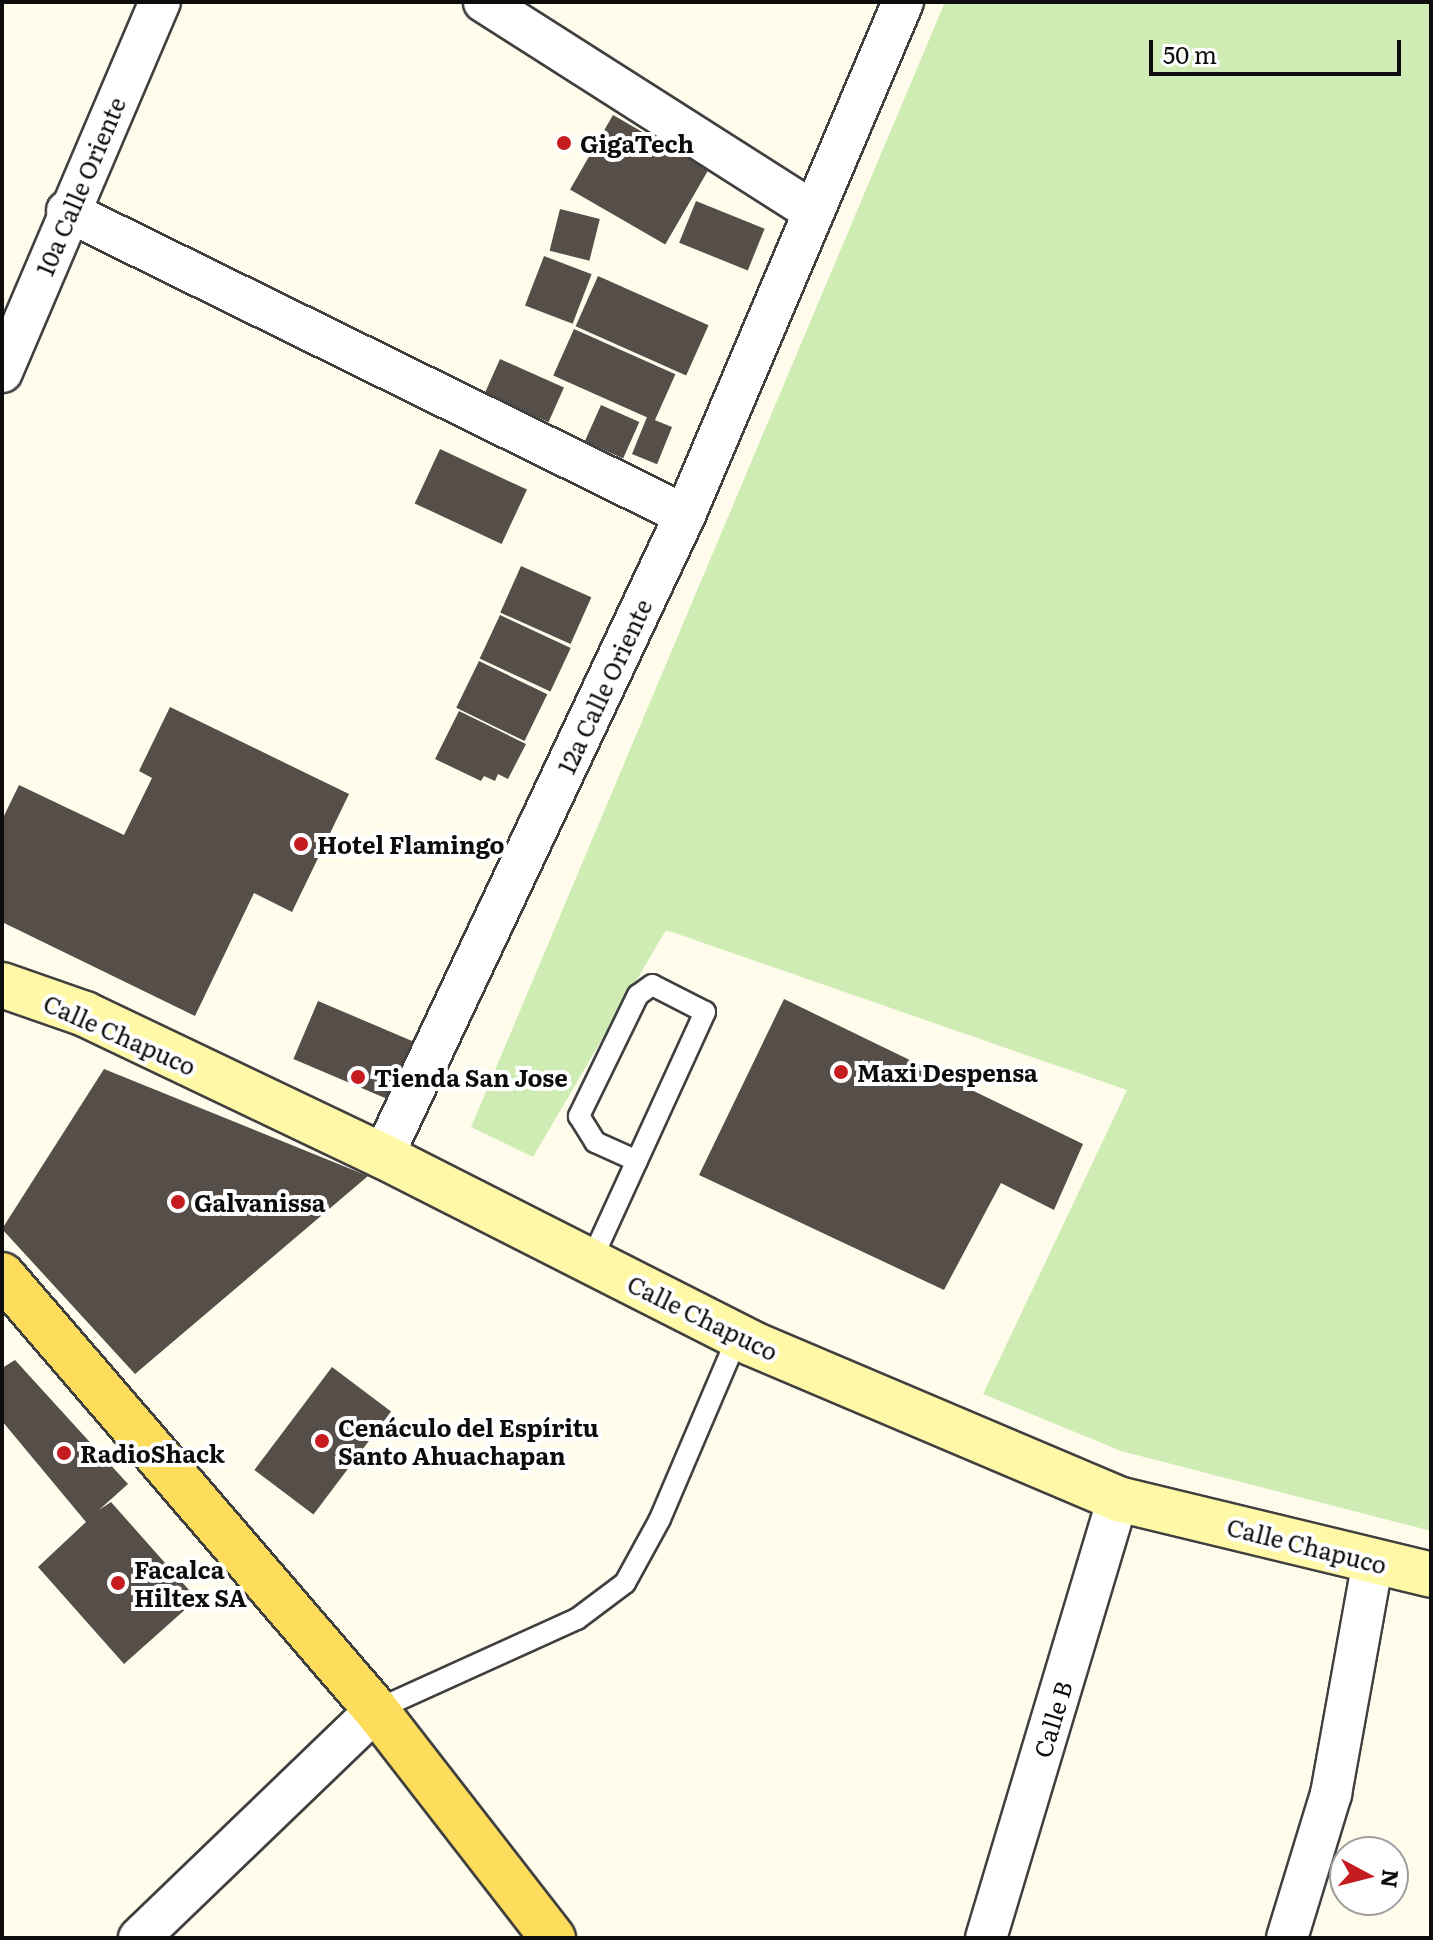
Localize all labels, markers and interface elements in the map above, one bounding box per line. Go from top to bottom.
scale bar [1153,24,1405,74]
text: 50 m [1163,36,1217,71]
street label: 10a Calle Oriente [29,92,131,280]
place label: GigaTech [580,129,694,157]
marker: GigaTech [555,134,573,152]
street label: 12a Calle Oriente [551,594,657,778]
place label: Hotel Flamingo [317,830,505,858]
marker: Hotel Flamingo [292,835,310,853]
street label: Calle Chapuco [39,988,201,1080]
place label: Maxi Despensa [857,1058,1038,1086]
place label: Tienda San Jose [374,1063,568,1091]
marker: Maxi Despensa [832,1063,850,1081]
marker: Tienda San Jose [349,1068,367,1086]
place label: Galvanissa [194,1188,326,1216]
marker: Galvanissa [169,1193,187,1211]
street label: Calle Chapuco [623,1268,783,1366]
place label: Cenáculo del Espíritu Santo Ahuachapan [338,1413,599,1469]
marker: Cenáculo del Espíritu Santo Ahuachapan [313,1432,331,1450]
place label: RadioShack [80,1439,225,1467]
marker: RadioShack [55,1444,73,1462]
street label: Calle Chapuco [1224,1511,1390,1579]
place label: Facalca Hiltex SA [134,1555,247,1611]
marker: Facalca Hiltex SA [109,1574,127,1592]
street label: Calle B [1027,1677,1077,1761]
north arrow [1329,1836,1409,1916]
text: N [1374,1868,1409,1890]

